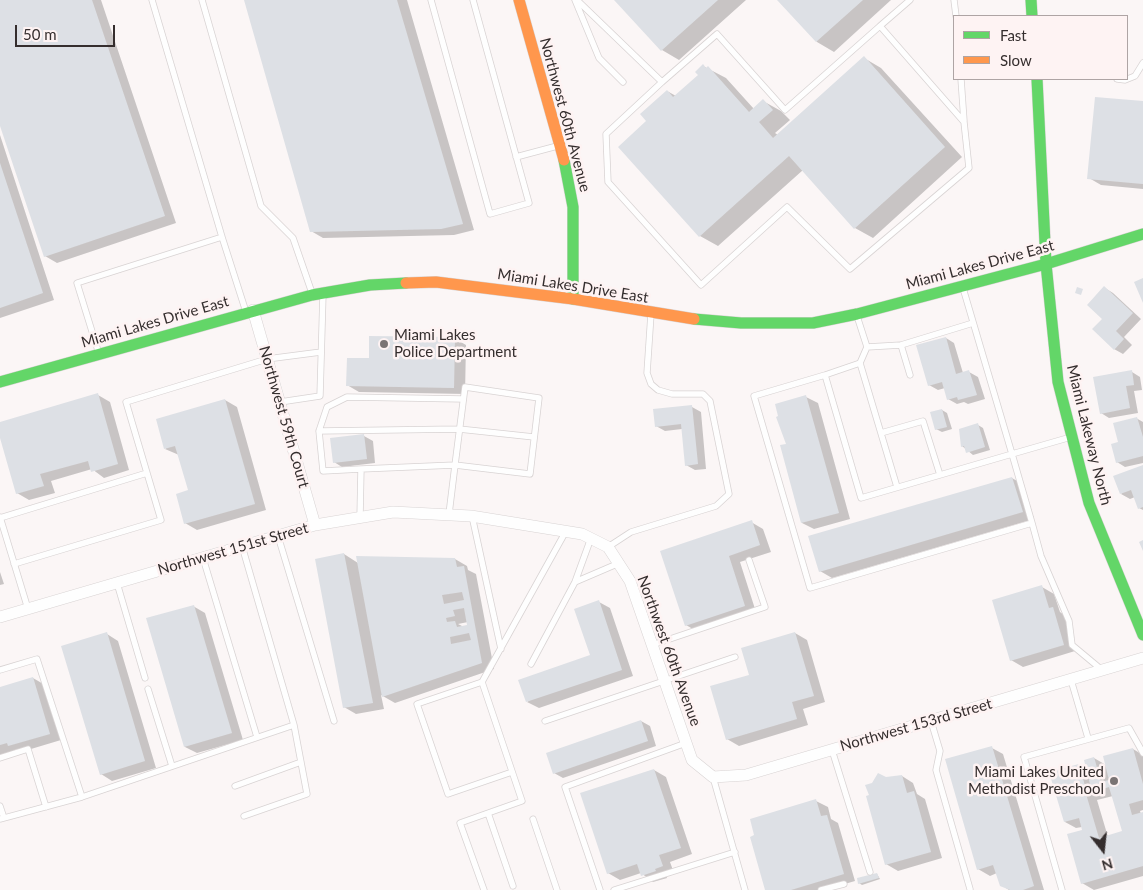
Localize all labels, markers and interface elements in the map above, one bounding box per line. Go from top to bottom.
scale bar [18,15,118,47]
legend [953,15,1128,80]
text: 50 m [23,25,57,43]
text: Fast [1000,26,1027,44]
street label: Northwest 60th Avenue [536,36,594,194]
text: Slow [1000,51,1032,69]
street label: Miami Lakes Drive East [904,237,1056,293]
street label: Miami Lakes Drive East [496,265,650,307]
street label: Miami Lakes Drive East [79,292,231,352]
place label: Miami Lakes Police Department [394,326,517,361]
marker: Miami Lakes Police Department [378,338,390,350]
street label: Northwest 59th Court [255,344,313,490]
street label: Miami Lakeway North [1063,363,1115,507]
street label: Northwest 151st Street [156,519,310,579]
street label: Northwest 60th Avenue [633,573,705,729]
street label: Northwest 153rd Street [838,695,994,755]
place label: Miami Lakes United Methodist Preschool [968,763,1104,798]
marker: Miami Lakes United Methodist Preschool [1108,775,1120,787]
north arrow [1078,825,1128,875]
text: N [1100,855,1115,875]

